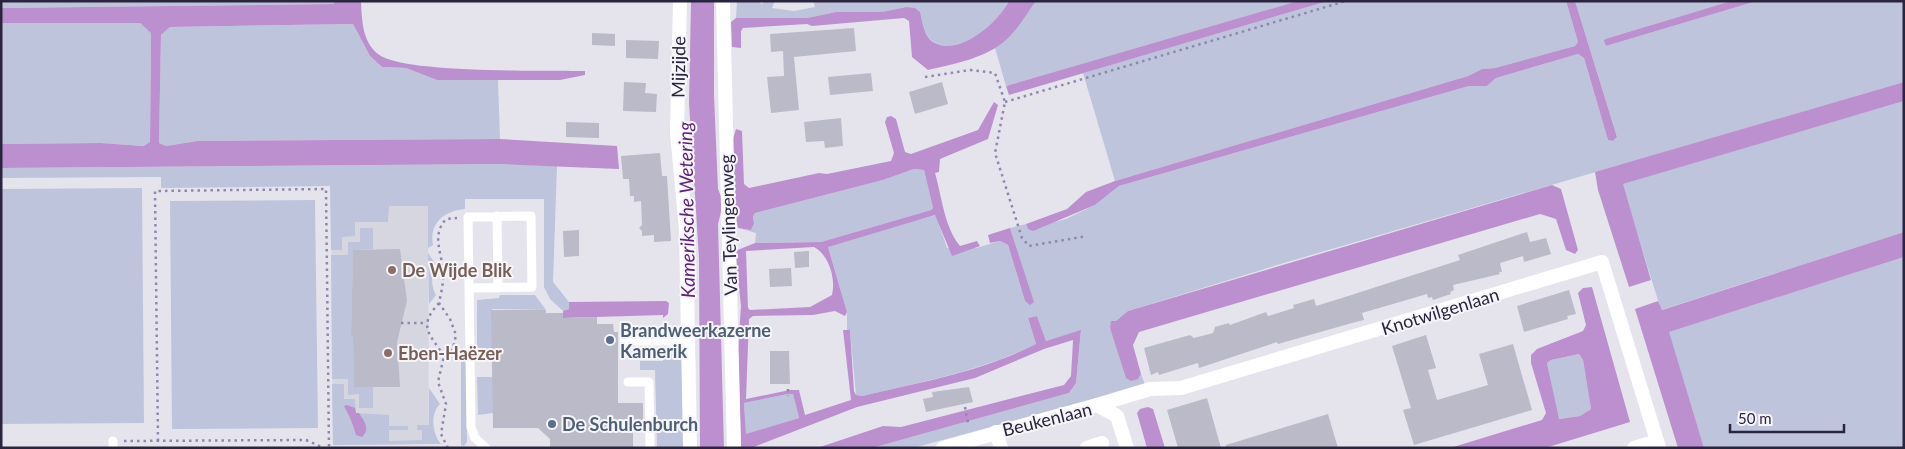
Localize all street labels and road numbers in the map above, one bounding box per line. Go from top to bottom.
street label: Mijzijde [666,36,690,98]
street label: Van Teylingenweg [715,154,741,296]
street label: Knotwilgenlaan [1378,283,1502,339]
street label: Beukenlaan [1000,397,1094,441]

